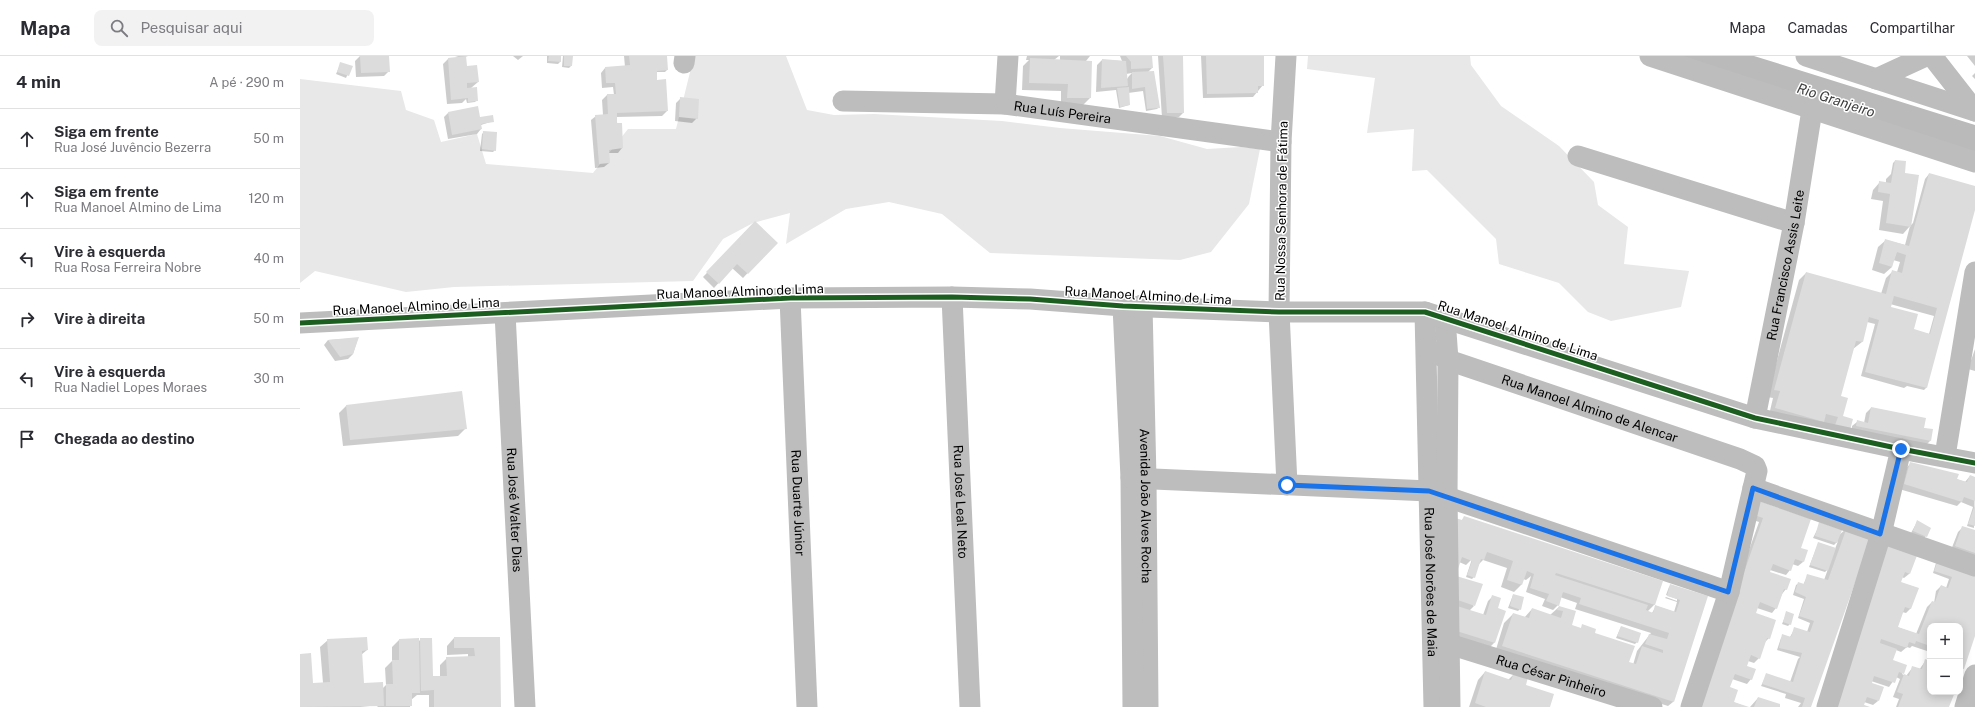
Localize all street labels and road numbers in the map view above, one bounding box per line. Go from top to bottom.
street label: Rua Luís Pereira [1013,98,1112,127]
street label: Rua Nossa Senhora de Fátima [1272,121,1291,301]
street label: Rua Francisco Assis Leite [1764,188,1807,342]
street label: Rua Manoel Almino de Lima [656,281,824,302]
street label: Rua Manoel Almino de Lima [1064,284,1232,307]
street label: Rua Manoel Almino de Lima [332,295,500,318]
street label: Rua Manoel Almino de Lima [1436,297,1600,363]
street label: Rua Manoel Almino de Alencar [1500,372,1680,445]
street label: Avenida João Alves Rocha [1137,428,1154,584]
street label: Rua José Leal Neto [951,445,970,559]
street label: Rua José Walter Dias [504,447,525,572]
street label: Rua Duarte Júnior [788,449,808,556]
street label: Rua José Norões de Maia [1421,507,1440,657]
street label: Rua César Pinheiro [1494,652,1608,700]

